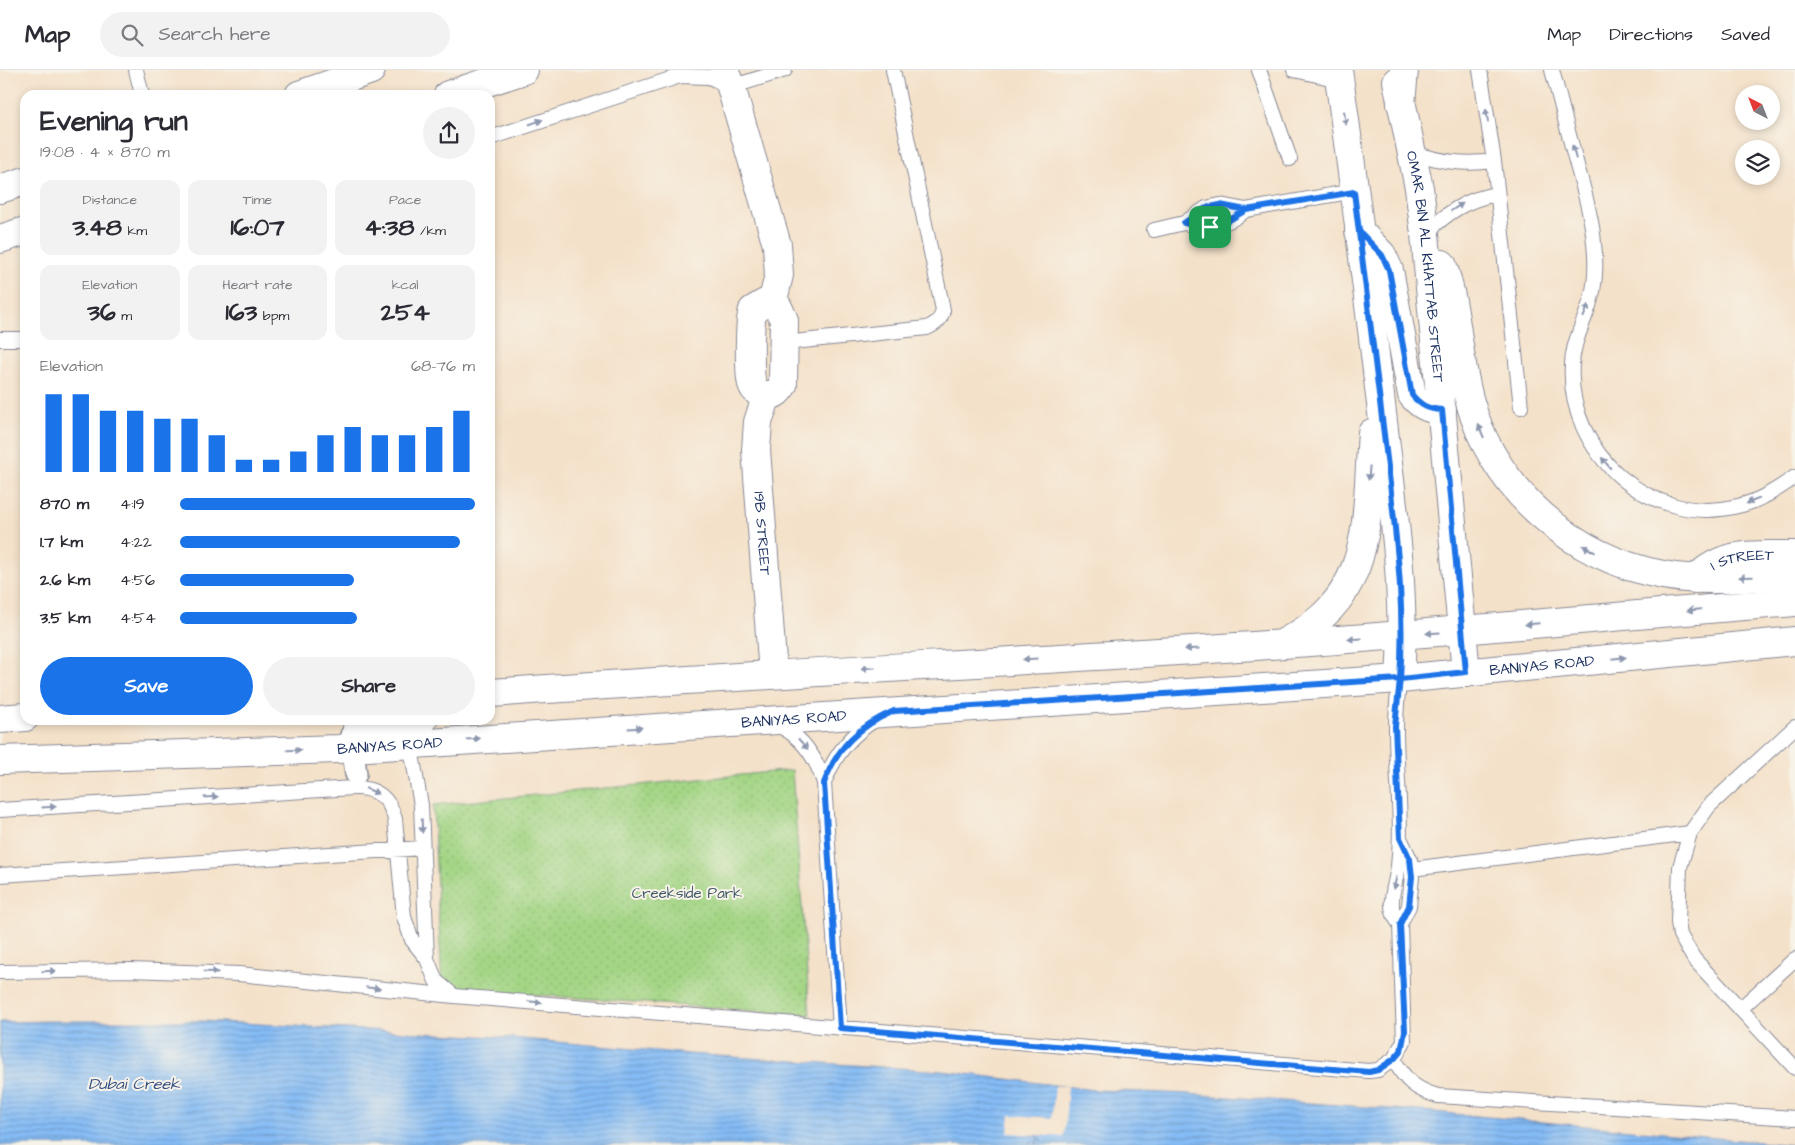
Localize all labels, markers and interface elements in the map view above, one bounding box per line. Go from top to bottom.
search box [100,12,450,57]
text: Map [25,18,70,52]
icon: search [118,21,146,49]
text: Search here [158,21,271,48]
text: Map [1547,22,1581,47]
text: Directions [1609,22,1693,47]
text: Saved [1721,22,1770,47]
north arrow [1735,85,1780,130]
map controls [1735,85,1780,185]
text: Evening run [40,102,188,141]
button: share [423,107,475,159]
one-way arrow [1482,107,1490,123]
one-way arrow [1341,111,1349,127]
one-way arrow [529,118,544,126]
button: layers [1735,140,1780,185]
text: 19:08 · 4 × 870 m [40,141,170,163]
one-way arrow [1570,145,1578,160]
street label: OMAR BIN AL KHATTAB STREET [1401,149,1449,384]
text: Distance [83,190,137,210]
text: Time [243,190,272,210]
text: Pace [389,190,421,210]
one-way arrow [1451,202,1464,212]
pin [1189,206,1231,248]
text: 3.48 [73,210,122,245]
text: 16:07 [230,210,285,245]
text: 4:38 [364,210,414,245]
icon: arrive [1196,213,1224,241]
text: km [122,221,147,241]
text: /km [414,221,446,241]
text: Elevation [82,275,137,295]
text: Heart rate [222,275,293,295]
text: kcal [392,275,419,295]
text: 36 [87,295,116,330]
text: 163 [226,295,257,330]
text: 254 [381,295,430,330]
one-way arrow [1583,304,1591,318]
text: m [116,306,132,326]
text: bpm [257,306,289,326]
text: Elevation [40,355,103,377]
text: 68–76 m [411,355,475,377]
one-way arrow [1477,424,1484,439]
one-way arrow [1600,457,1611,470]
one-way arrow [1365,465,1373,481]
street label: 19B STREET [749,491,776,577]
text: 870 m [40,493,89,515]
text: 4:19 [120,493,145,515]
one-way arrow [1746,497,1760,505]
text: 1.7 km [40,531,83,553]
text: 4:22 [120,531,152,553]
one-way arrow [1582,544,1596,553]
street label: 1 STREET [1706,544,1775,576]
text: 2.6 km [40,569,90,591]
text: 4:56 [120,569,155,591]
one-way arrow [1738,573,1754,581]
one-way arrow [1686,606,1702,614]
text: 3.5 km [40,607,90,629]
text: 4:54 [120,607,156,629]
one-way arrow [1524,620,1540,628]
one-way arrow [1424,630,1440,638]
one-way arrow [1346,635,1362,643]
one-way arrow [1184,646,1200,654]
street label: BANIYAS ROAD [1488,650,1596,681]
one-way arrow [1611,654,1627,662]
one-way arrow [1022,655,1038,663]
button: Save [40,657,253,715]
button: Share [263,657,475,715]
one-way arrow [860,665,876,673]
street label: BANIYAS ROAD [741,705,847,733]
one-way arrow [628,724,644,732]
street label: BANIYAS ROAD [336,732,443,760]
one-way arrow [465,735,481,743]
one-way arrow [797,737,809,749]
one-way arrow [286,746,302,754]
one-way arrow [365,787,379,795]
one-way arrow [203,792,219,800]
one-way arrow [41,802,57,810]
one-way arrow [418,818,426,834]
one-way arrow [1391,875,1399,890]
park label: Creekside Park [632,883,742,904]
one-way arrow [41,967,57,975]
one-way arrow [203,968,219,976]
one-way arrow [365,984,381,992]
one-way arrow [527,999,543,1007]
water label: Dubai Creek [88,1073,181,1095]

